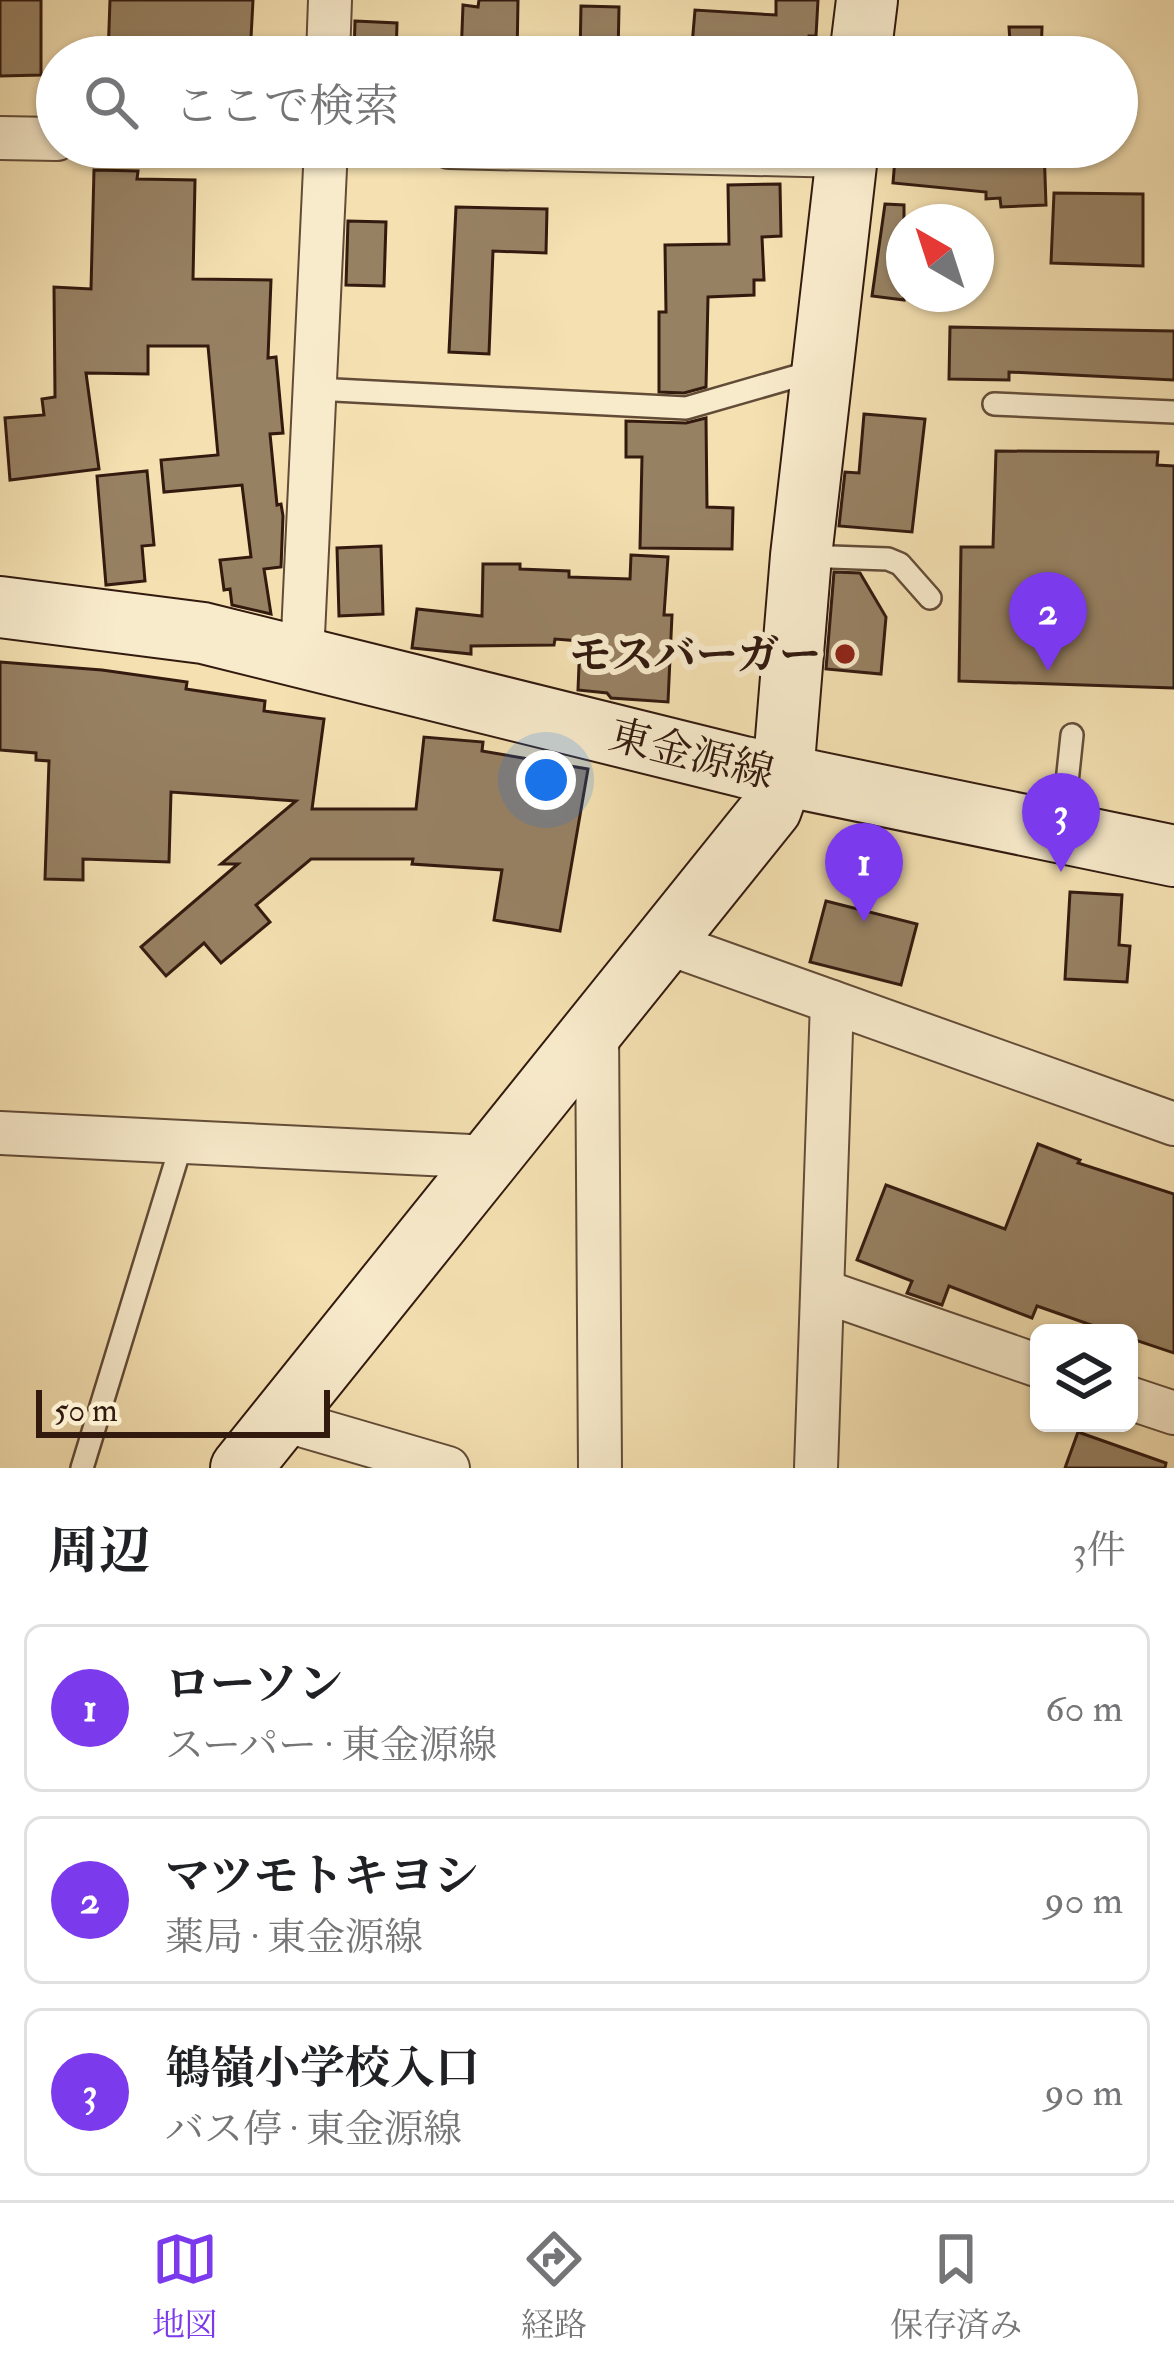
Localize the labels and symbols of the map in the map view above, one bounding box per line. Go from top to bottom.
north arrow [886,204,994,312]
pin: 2 [1009,572,1087,671]
place label: モスバーガー [570,630,821,682]
marker: モスバーガー [832,641,858,667]
street label: 東金源線 [604,709,779,800]
your location [516,750,576,810]
pin: 3 [1022,773,1100,872]
pin: 1 [825,823,903,922]
scale bar [36,1384,330,1437]

